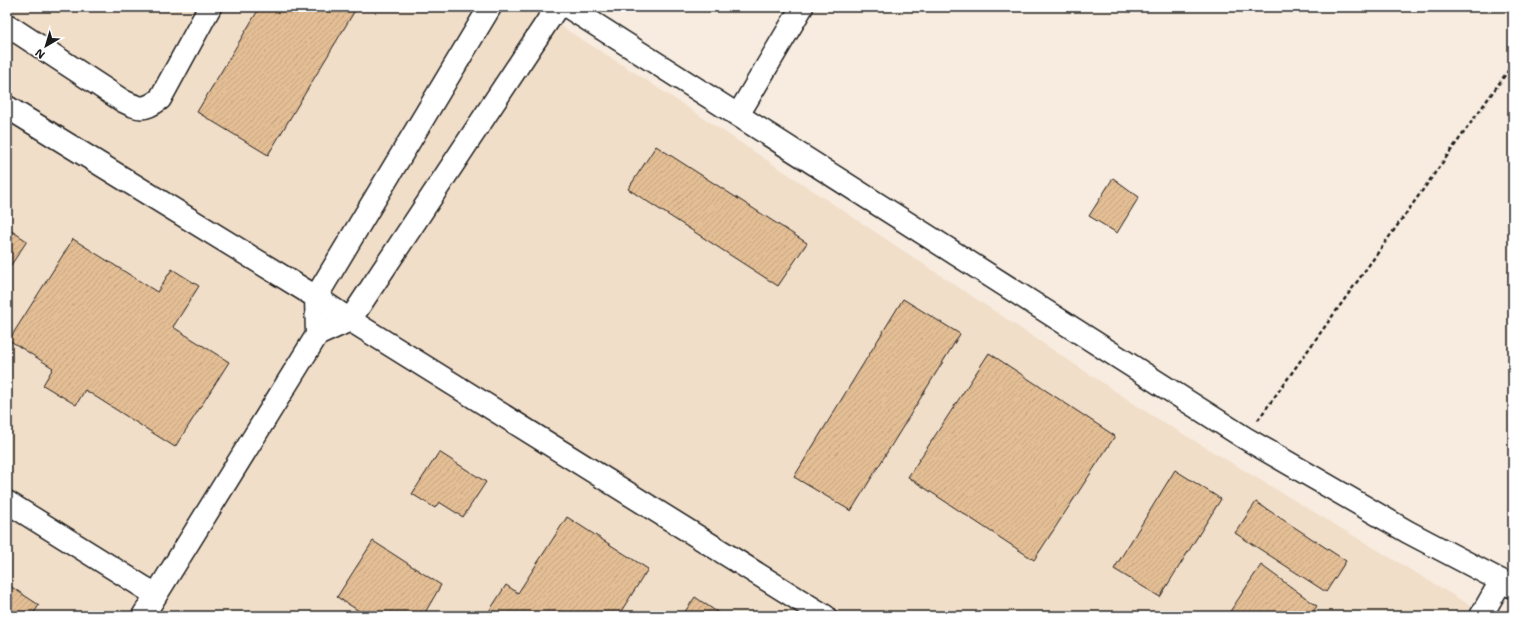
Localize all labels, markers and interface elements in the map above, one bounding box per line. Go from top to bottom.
north arrow [26,26,66,66]
text: N [32,45,48,62]

